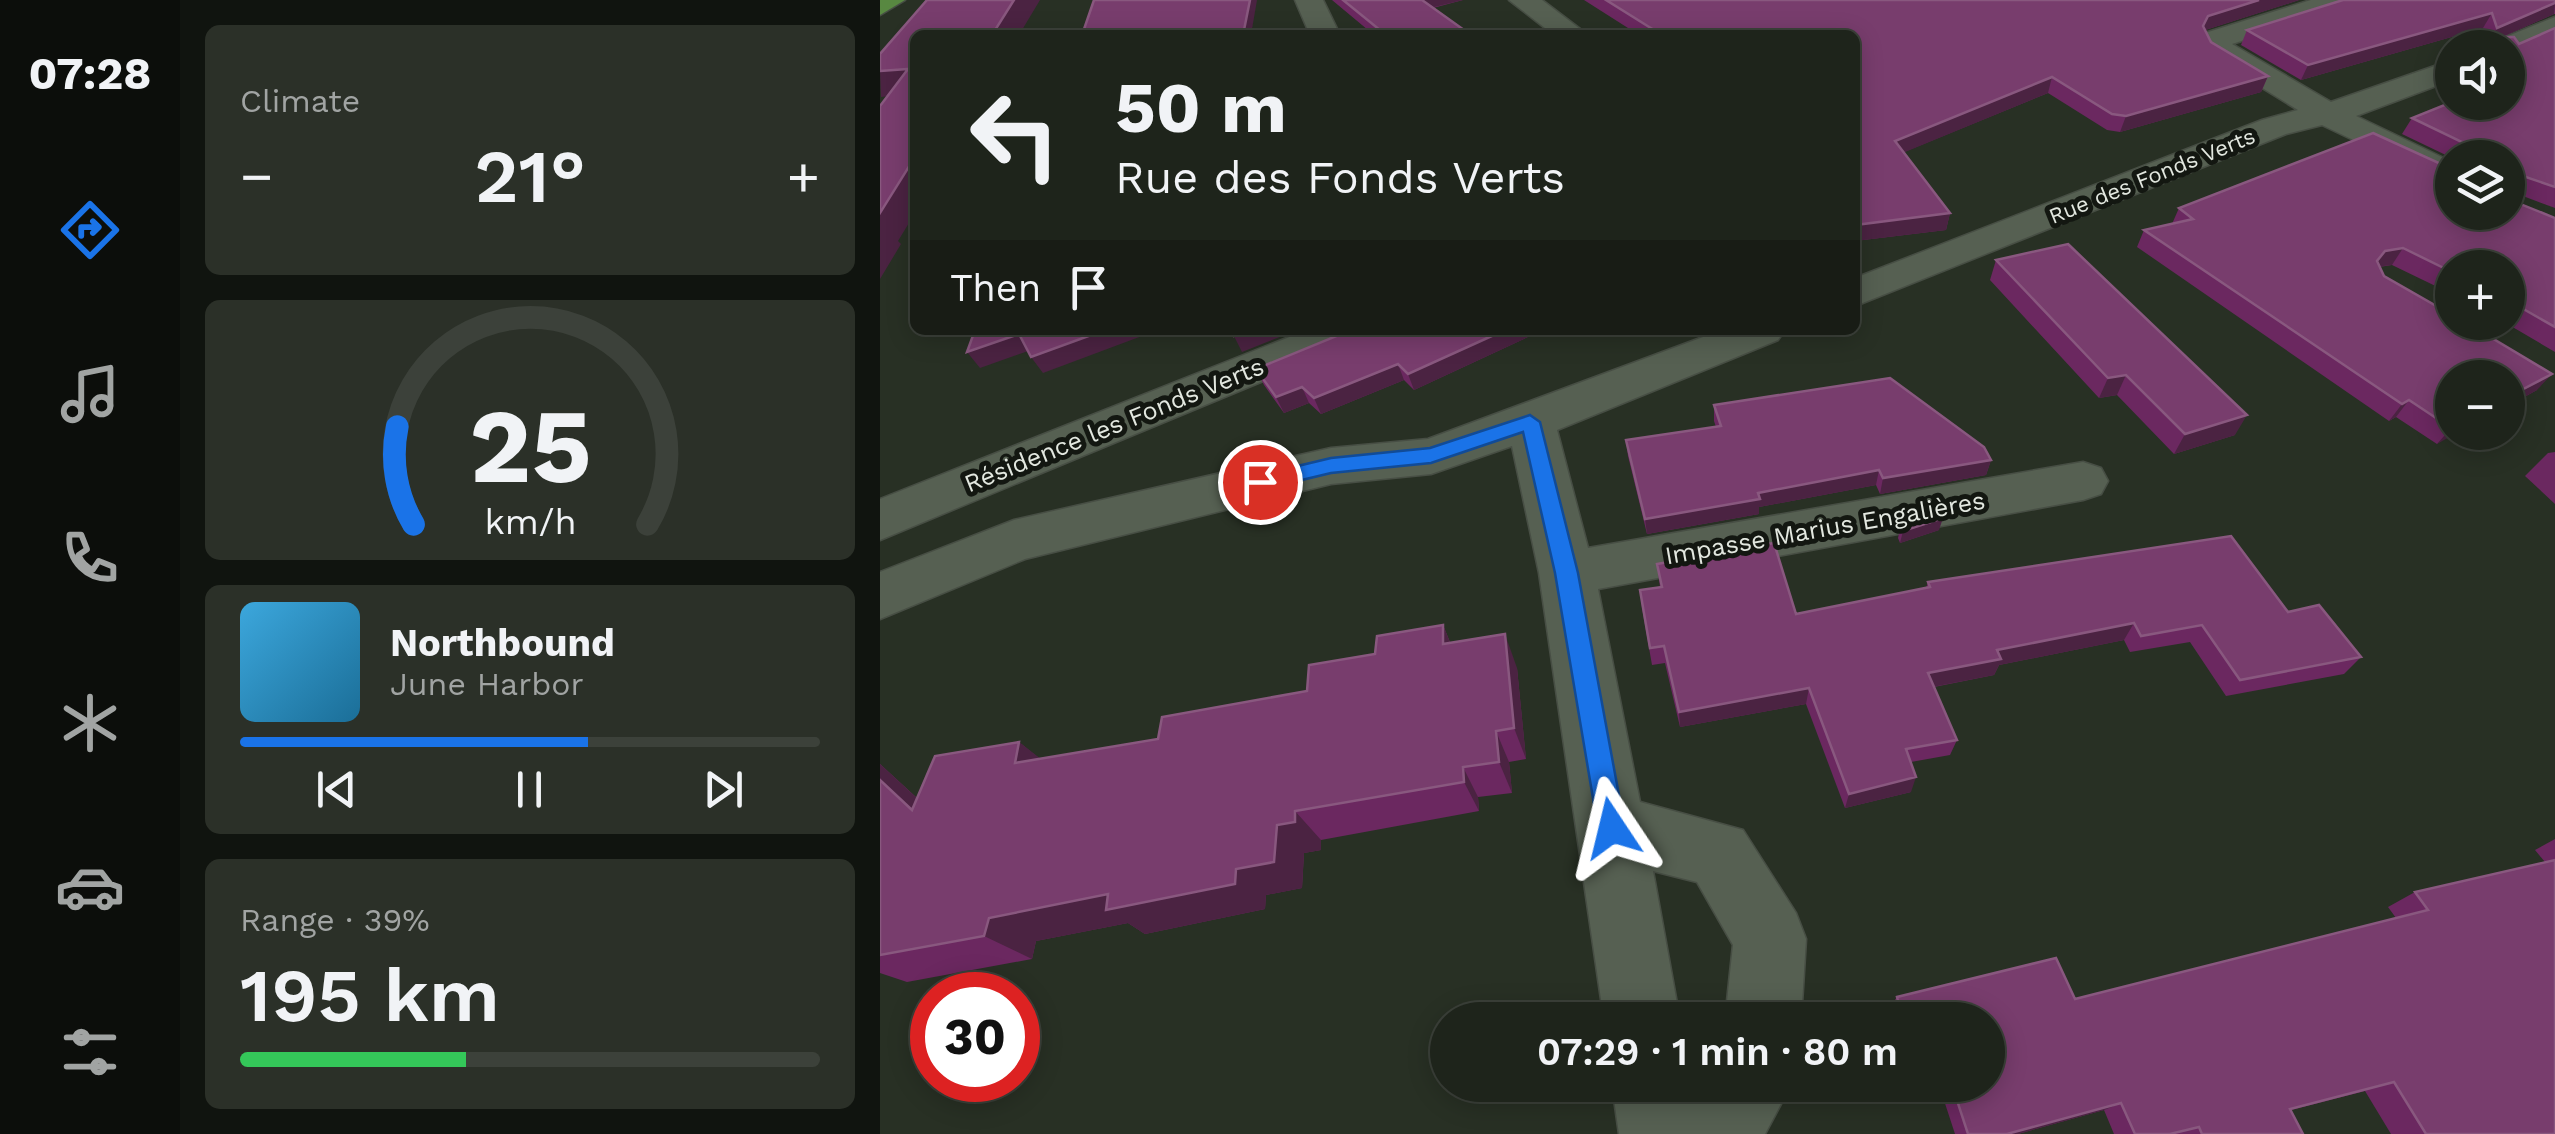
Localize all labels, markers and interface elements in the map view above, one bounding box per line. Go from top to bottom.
map controls [2435,30,2525,450]
button: sound [2435,30,2525,120]
text: 07:28 [29,47,152,100]
text: 50 m [1115,67,1287,149]
icon: left [950,70,1080,200]
text: Climate [240,82,360,120]
street label: Rue des Fonds Verts [2045,123,2259,229]
text: 21° [474,132,586,220]
button: layers [2435,140,2525,230]
text: − [240,144,273,208]
text: + [787,144,820,208]
text: Rue des Fonds Verts [1115,151,1565,204]
icon: directions [55,195,125,265]
button: + [2435,250,2525,340]
icon: arrive [1061,260,1116,315]
text: Then [950,266,1041,310]
street label: Résidence les Fonds Verts [960,352,1268,498]
icon: music [55,359,125,429]
button: − [2435,360,2525,450]
text: 25 [469,385,591,507]
pin [1218,440,1303,525]
icon: arrive [1233,455,1288,510]
street label: Impasse Marius Engalières [1663,486,1987,570]
text: km/h [484,501,576,543]
icon: phone [55,523,125,593]
text: Northbound [390,621,615,665]
text: June Harbor [390,665,584,703]
icon: climate [55,688,125,758]
icon: previous [309,762,364,817]
icon: pause [502,762,557,817]
icon: next [696,762,751,817]
position arrow [1560,776,1664,880]
icon: car [55,852,125,922]
text: Range · 39% [240,901,430,939]
text: 195 km [240,951,500,1039]
speed limit sign: 30 [910,972,1040,1102]
icon: filters [55,1017,125,1087]
text: 07:29 · 1 min · 80 m [1537,1030,1898,1074]

